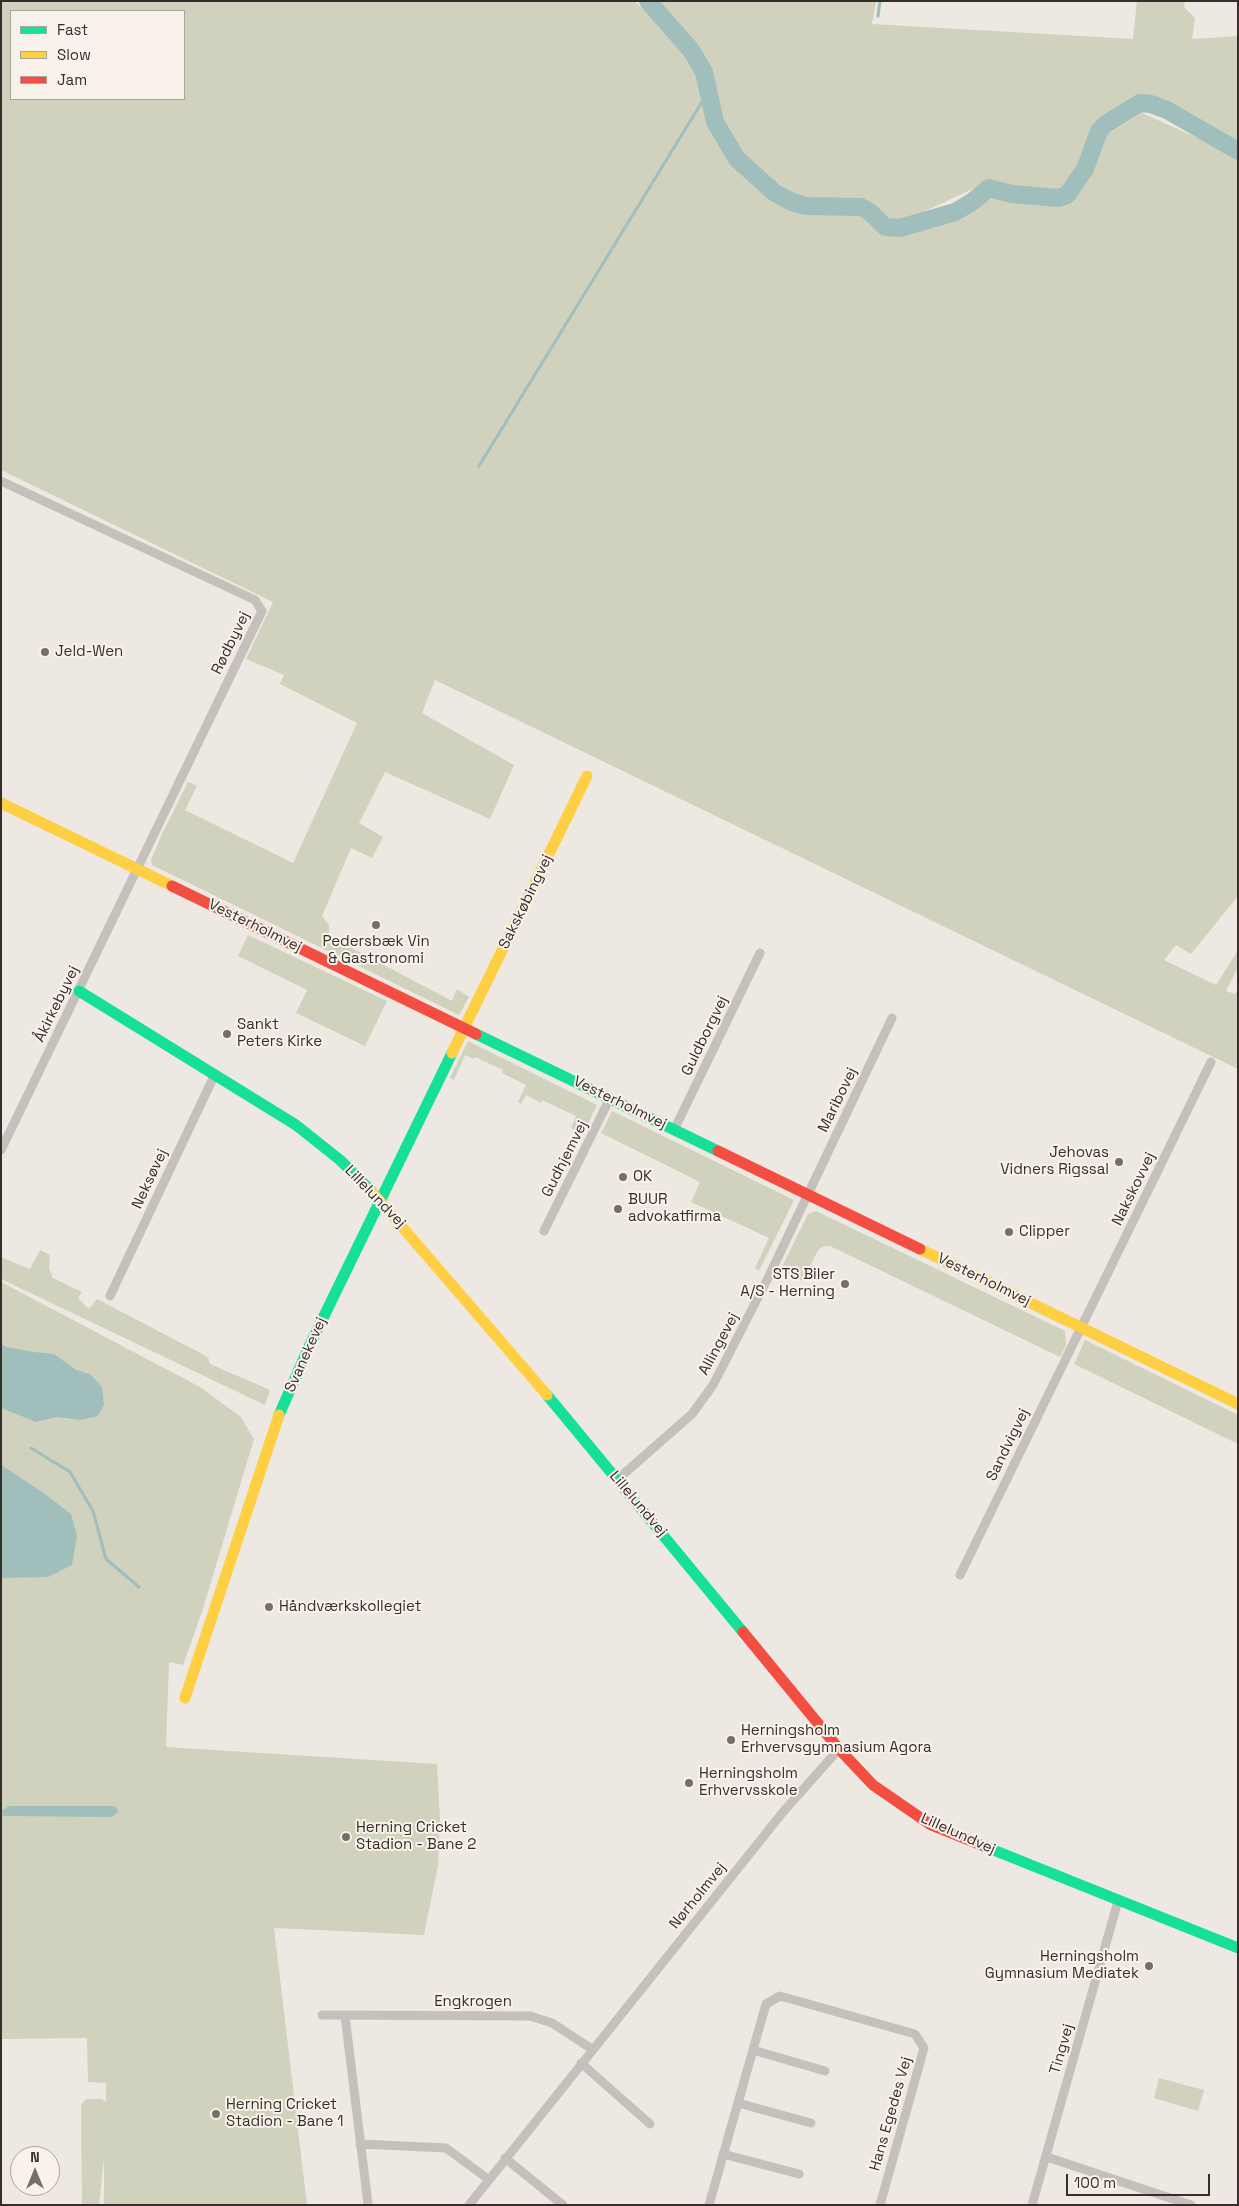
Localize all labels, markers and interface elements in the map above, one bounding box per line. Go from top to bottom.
legend [10,10,185,100]
text: Fast [57,20,88,39]
text: Slow [57,45,91,64]
text: Jam [57,70,87,89]
street label: Rødbyvej [208,609,254,677]
place label: Jeld-Wen [55,643,123,661]
marker: Jeld-Wen [39,646,51,658]
street label: Sakskøbingvej [495,852,557,952]
street label: Vesterholmvej [205,896,305,956]
marker: Pedersbæk Vin & Gastronomi [370,919,382,931]
place label: Pedersbæk Vin & Gastronomi [322,933,430,968]
street label: Åkirkebyvej [31,963,83,1045]
street label: Guldborgvej [678,993,732,1079]
place label: Sankt Peters Kirke [237,1016,322,1051]
marker: Sankt Peters Kirke [221,1028,233,1040]
street label: Maribovej [815,1065,861,1135]
street label: Vesterholmvej [570,1073,670,1133]
street label: Gudhjemvej [538,1118,592,1200]
place label: Jehovas Vidners Rigssal [1000,1144,1109,1179]
street label: Neksøvej [128,1146,172,1212]
street label: Nakskovvej [1108,1149,1160,1229]
marker: Jehovas Vidners Rigssal [1113,1156,1125,1168]
street label: Lillelundvej [341,1162,409,1232]
place label: OK [633,1168,652,1186]
marker: OK [617,1171,629,1183]
place label: BUUR advokatfirma [628,1191,721,1226]
marker: BUUR advokatfirma [612,1203,624,1215]
place label: Clipper [1019,1223,1070,1241]
marker: Clipper [1003,1226,1015,1238]
street label: Vesterholmvej [934,1250,1034,1310]
place label: STS Biler A/S - Herning [740,1266,835,1301]
marker: STS Biler A/S - Herning [839,1278,851,1290]
street label: Allingevej [695,1310,743,1378]
street label: Svanekevej [281,1315,331,1395]
street label: Sandvigvej [983,1406,1033,1484]
street label: Lillelundvej [605,1468,671,1540]
place label: Håndværkskollegiet [279,1598,421,1616]
marker: Håndværkskollegiet [263,1601,275,1613]
place label: Herningsholm Erhvervsgymnasium Agora [741,1722,932,1757]
marker: Herningsholm Erhvervsgymnasium Agora [725,1734,737,1746]
place label: Herningsholm Erhvervsskole [699,1765,798,1800]
marker: Herningsholm Erhvervsskole [683,1777,695,1789]
street label: Lillelundvej [918,1809,998,1859]
place label: Herning Cricket Stadion - Bane 2 [356,1819,476,1854]
marker: Herning Cricket Stadion - Bane 2 [340,1831,352,1843]
street label: Nørholmvej [666,1859,730,1933]
place label: Herningsholm Gymnasium Mediatek [985,1948,1139,1983]
marker: Herningsholm Gymnasium Mediatek [1143,1960,1155,1972]
street label: Engkrogen [434,1993,512,2011]
street label: Tingvej [1046,2022,1078,2076]
street label: Hans Egedes Vej [866,2055,916,2173]
place label: Herning Cricket Stadion - Bane 1 [226,2096,344,2131]
marker: Herning Cricket Stadion - Bane 1 [210,2108,222,2120]
north arrow [10,2146,60,2196]
text: N [30,2148,40,2166]
scale bar [1069,2164,1213,2196]
text: 100 m [1074,2173,1116,2192]

